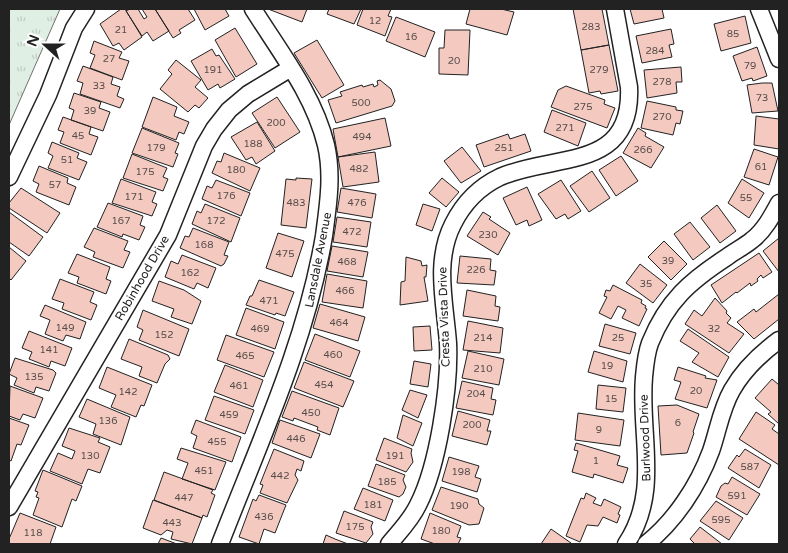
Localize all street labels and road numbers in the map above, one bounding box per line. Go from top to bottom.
street label: Lansdale Avenue [302,211,334,309]
street label: Robinhood Drive [112,233,172,323]
street label: Cresta Vista Drive [435,266,453,367]
street label: Burlwood Drive [636,394,654,482]

